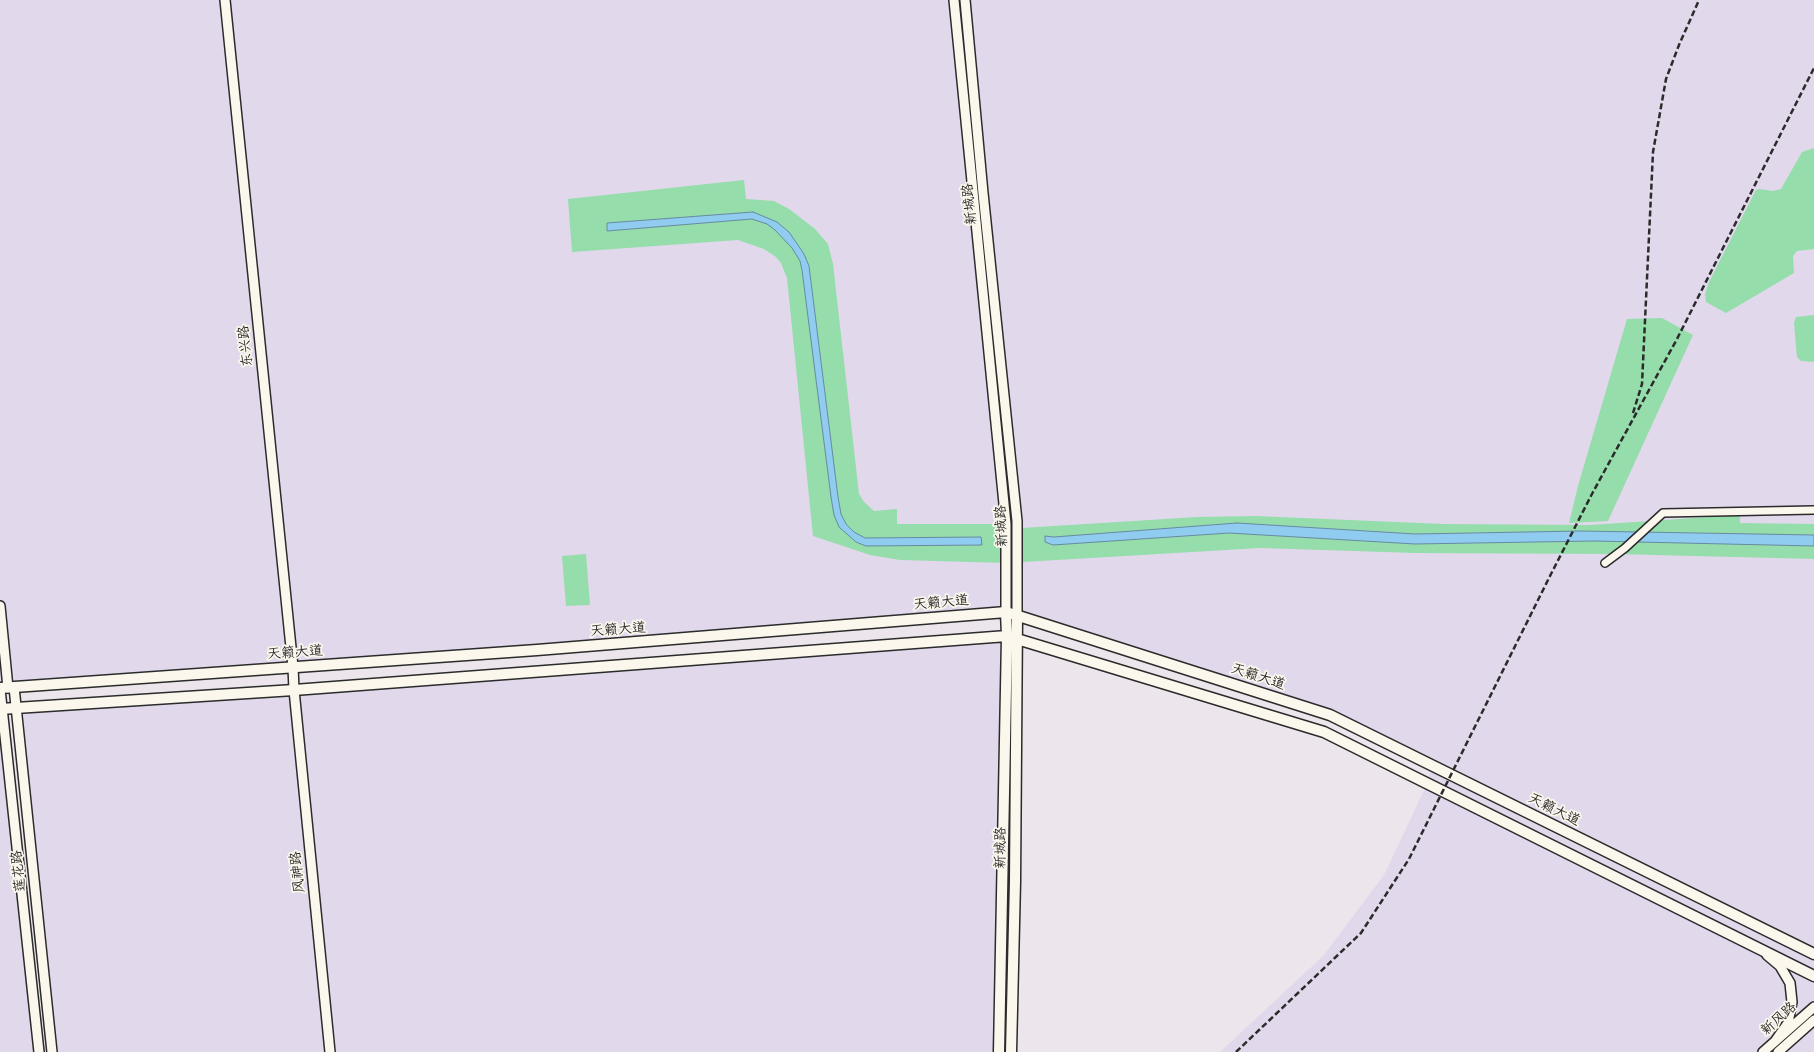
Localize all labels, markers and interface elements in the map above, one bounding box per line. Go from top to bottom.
street label: 新城路 [959,182,981,226]
street label: 东兴路 [235,324,257,368]
street label: 新城路 [993,505,1011,547]
street label: 天籁大道 [912,592,970,614]
street label: 天籁大道 [589,620,647,640]
street label: 天籁大道 [266,643,324,663]
street label: 天籁大道 [1229,660,1287,694]
street label: 天籁大道 [1525,790,1583,830]
street label: 新城路 [992,827,1010,869]
street label: 莲花路 [8,849,30,893]
street label: 风神路 [287,850,309,894]
street label: 新风路 [1758,999,1800,1039]

